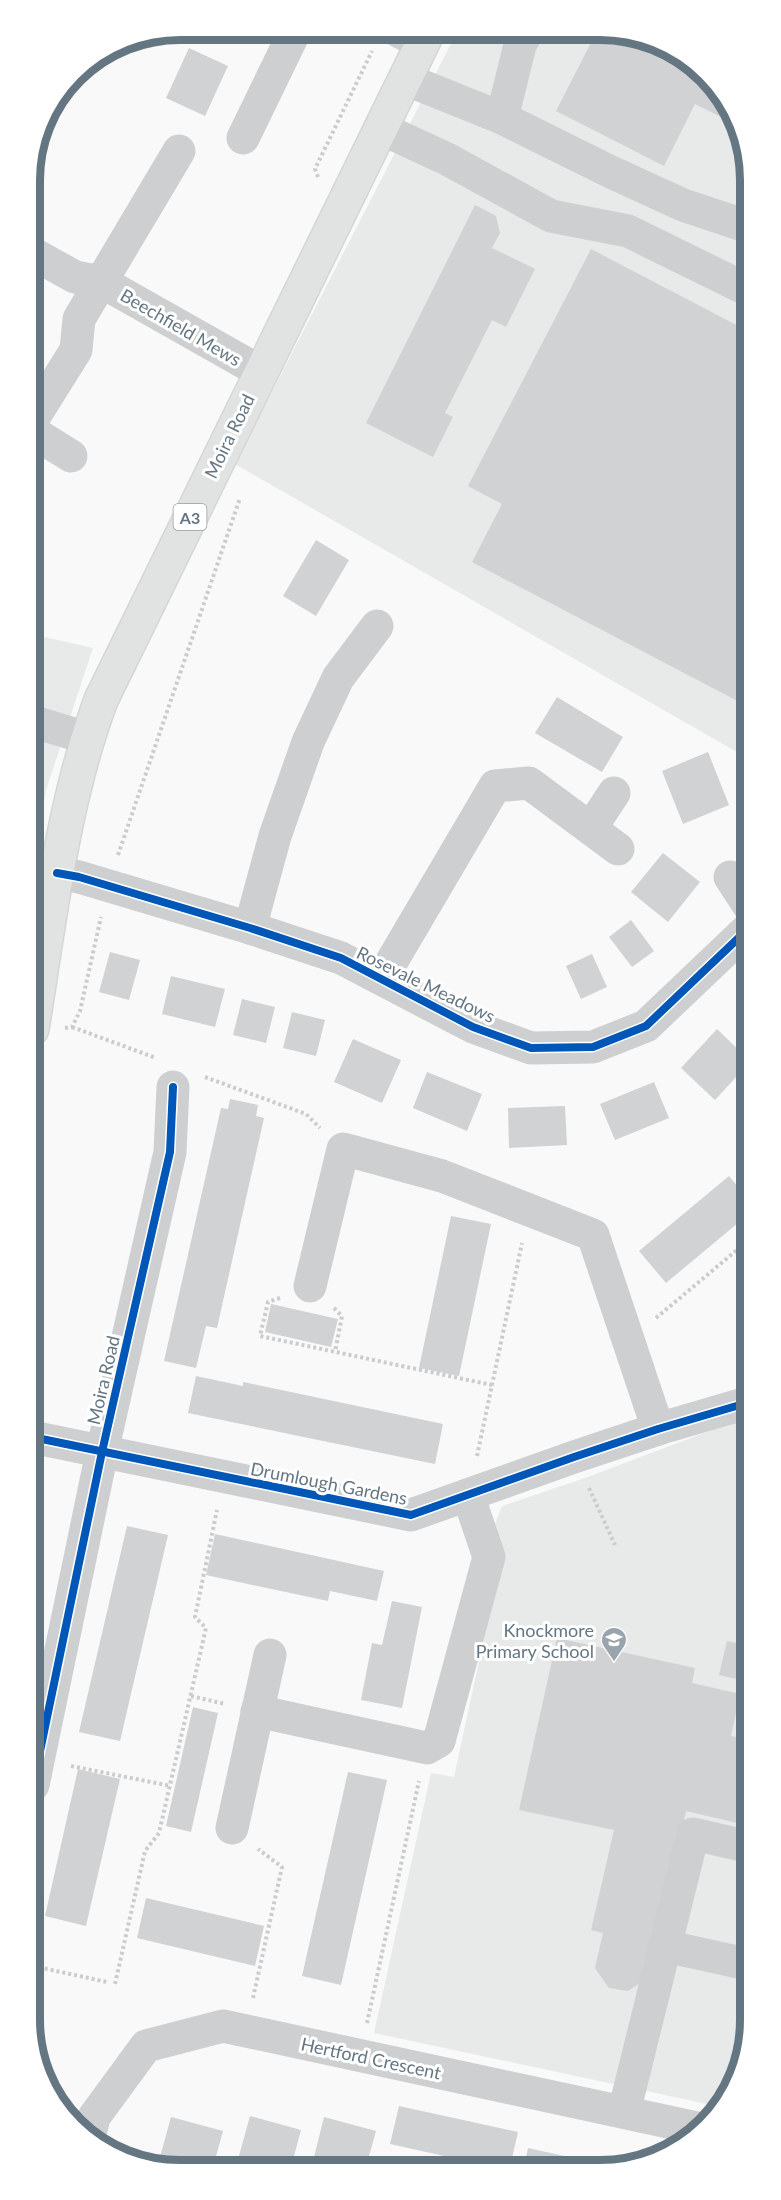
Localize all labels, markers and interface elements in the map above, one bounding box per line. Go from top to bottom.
street label: Beechfield Mews [117,284,245,370]
street label: Moira Road [199,390,259,482]
road number: A3 [174,504,207,530]
street label: Rosevale Meadows [353,941,499,1027]
street label: Moira Road [82,1333,124,1427]
street label: Drumlough Gardens [249,1457,409,1509]
place label: Knockmore Primary School [476,1619,594,1662]
school or university icon: Knockmore Primary School [599,1625,629,1663]
street label: Hertford Crescent [299,2032,443,2084]

